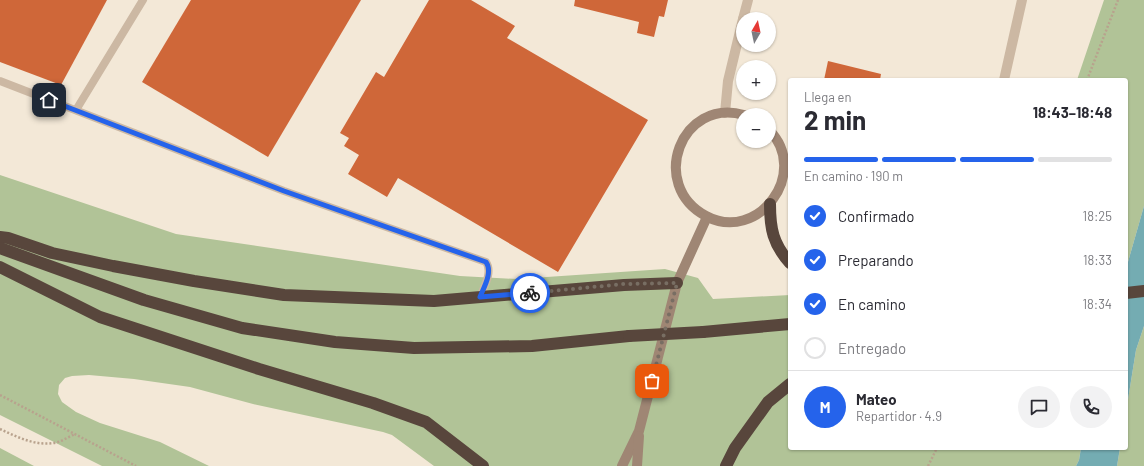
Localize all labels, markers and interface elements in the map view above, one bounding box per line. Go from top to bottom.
north arrow [736,12,776,52]
map controls [736,12,776,148]
button: + [736,60,776,100]
pin [32,83,66,117]
icon: home [38,89,60,111]
text: Llega en [804,89,851,105]
text: 18:43–18:48 [1033,103,1112,121]
text: 2 min [804,104,866,135]
button: − [736,108,776,148]
text: En camino · 190 m [804,168,903,184]
icon: check [804,205,826,227]
text: Confirmado [838,207,914,225]
text: 18:25 [1083,208,1112,224]
icon: check [804,249,826,271]
text: Preparando [838,251,914,269]
text: 18:33 [1083,252,1112,268]
courier [510,273,550,313]
icon: bike [519,282,541,304]
icon: check [804,293,826,315]
text: En camino [838,295,906,313]
text: 18:34 [1082,296,1112,312]
text: Entregado [838,339,906,357]
pin [635,364,669,398]
icon: bag [641,370,663,392]
button: chat [1018,386,1060,428]
button: phone [1070,386,1112,428]
text: Mateo [856,390,897,408]
text: M [820,398,830,416]
text: Repartidor · 4.9 [856,408,942,424]

